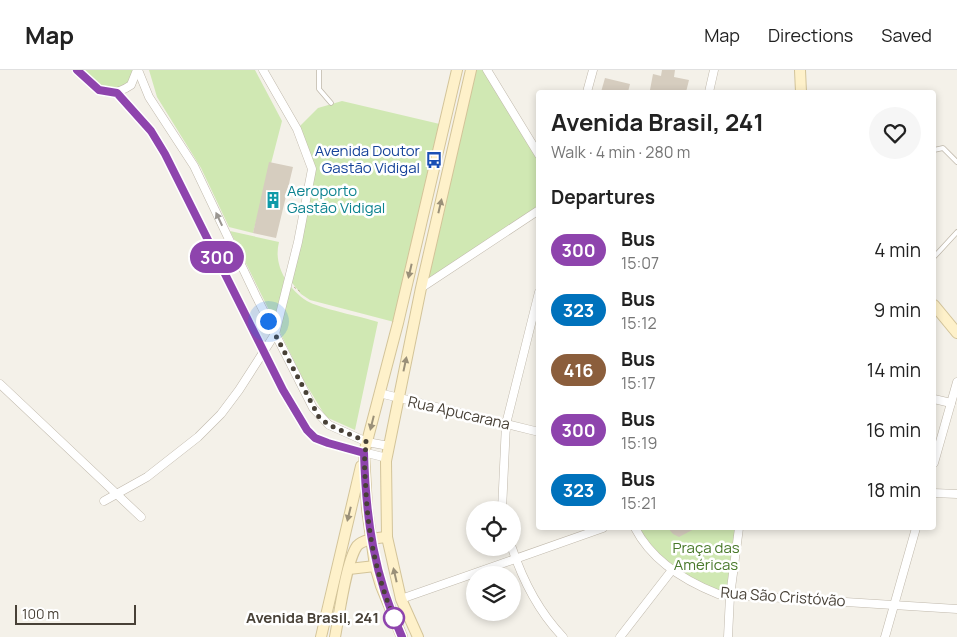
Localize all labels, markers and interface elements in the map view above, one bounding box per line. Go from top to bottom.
text: Map [25,18,74,51]
text: Map [704,23,740,47]
text: Directions [768,23,853,47]
text: Saved [881,23,932,47]
text: Avenida Brasil, 241 [551,105,764,138]
button: heart [869,107,921,159]
place label: Avenida Doutor Gastão Vidigal [315,140,421,178]
text: Walk · 4 min · 280 m [551,141,690,163]
bus stop icon: Avenida Doutor Gastão Vidigal [424,150,444,170]
place label: Aeroporto Gastão Vidigal [287,180,385,218]
text: Departures [551,184,655,210]
building icon: Aeroporto Gastão Vidigal [263,190,283,210]
one-way arrow [436,198,444,213]
one-way arrow [215,212,223,226]
text: Bus [621,226,655,252]
text: 4 min [874,237,921,263]
text: 300 [561,238,596,262]
line badge: 300 [188,241,246,273]
text: 300 [200,245,234,269]
text: 15:07 [621,252,659,274]
one-way arrow [406,263,414,278]
text: Bus [621,286,655,312]
text: 9 min [874,297,921,323]
text: 323 [563,298,594,322]
your location [256,309,281,334]
text: 15:12 [621,312,657,334]
text: Bus [621,346,655,372]
one-way arrow [401,357,409,372]
text: 14 min [867,357,921,383]
text: 416 [563,358,594,382]
text: 15:17 [621,372,656,394]
street label: Rua Apucarana [406,391,512,434]
text: Bus [621,406,655,432]
one-way arrow [367,416,375,431]
text: 16 min [866,417,921,443]
text: 300 [561,418,596,442]
text: 15:19 [621,432,657,454]
text: Bus [621,466,655,492]
text: 18 min [867,477,921,503]
text: 323 [563,478,594,502]
text: 15:21 [621,492,657,514]
map controls [466,501,521,621]
button: locate [466,501,521,556]
one-way arrow [345,507,353,522]
park label: Praça das Américas [672,537,740,575]
button: layers [466,566,521,621]
one-way arrow [391,567,399,582]
street label: Rua São Cristóvão [720,582,846,611]
scale bar [15,602,136,625]
text: 100 m [22,604,59,623]
place label: Avenida Brasil, 241 [246,607,379,628]
marker: Avenida Brasil, 241 [383,607,405,629]

